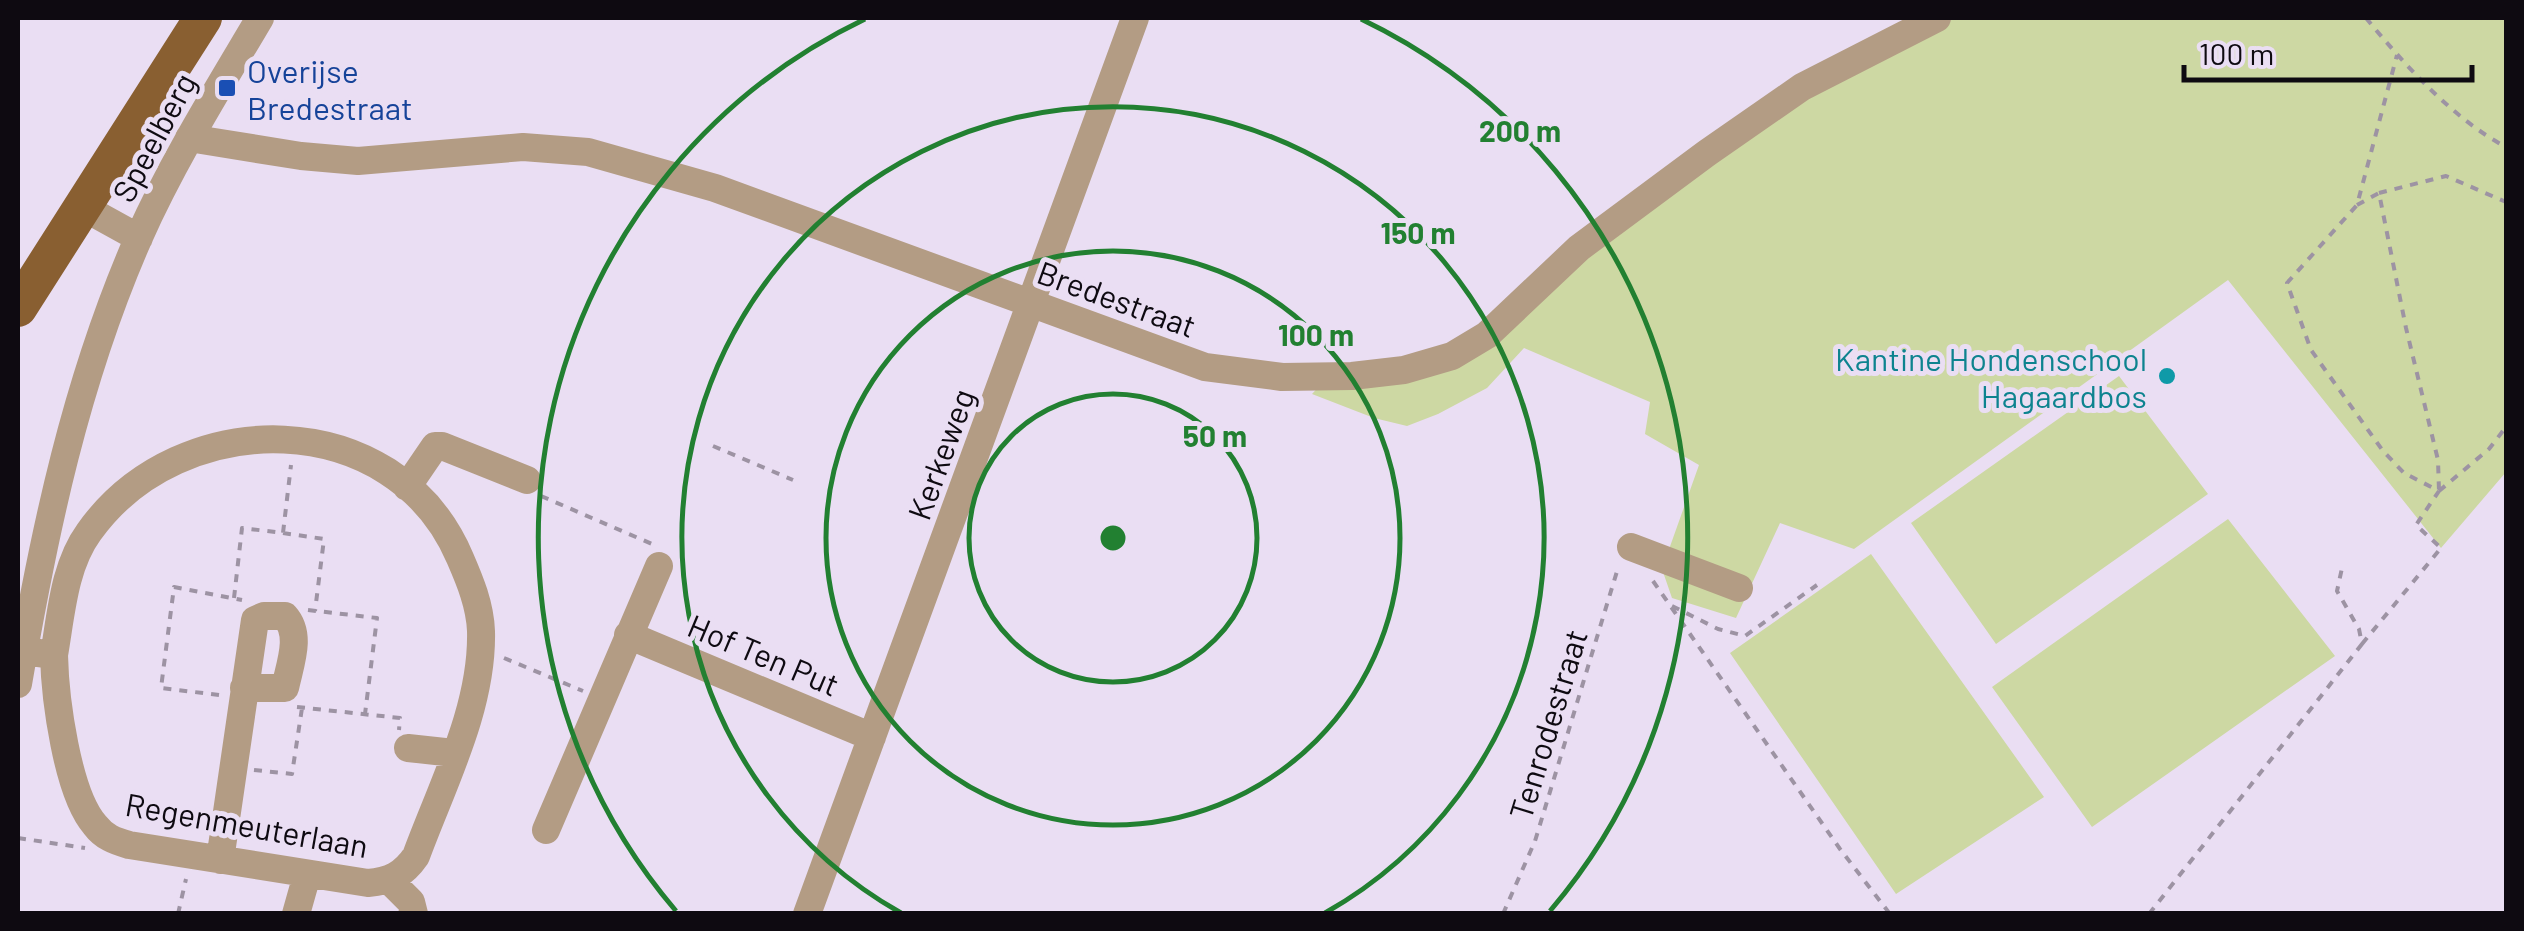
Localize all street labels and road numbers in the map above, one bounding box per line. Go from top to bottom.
street label: Speelberg [103,66,203,208]
street label: Bredestraat [1033,252,1201,344]
street label: Kerkeweg [899,383,981,525]
street label: Hof Ten Put [683,605,845,703]
street label: Tenrodestraat [1500,625,1594,823]
street label: Regenmeuterlaan [123,784,371,864]

